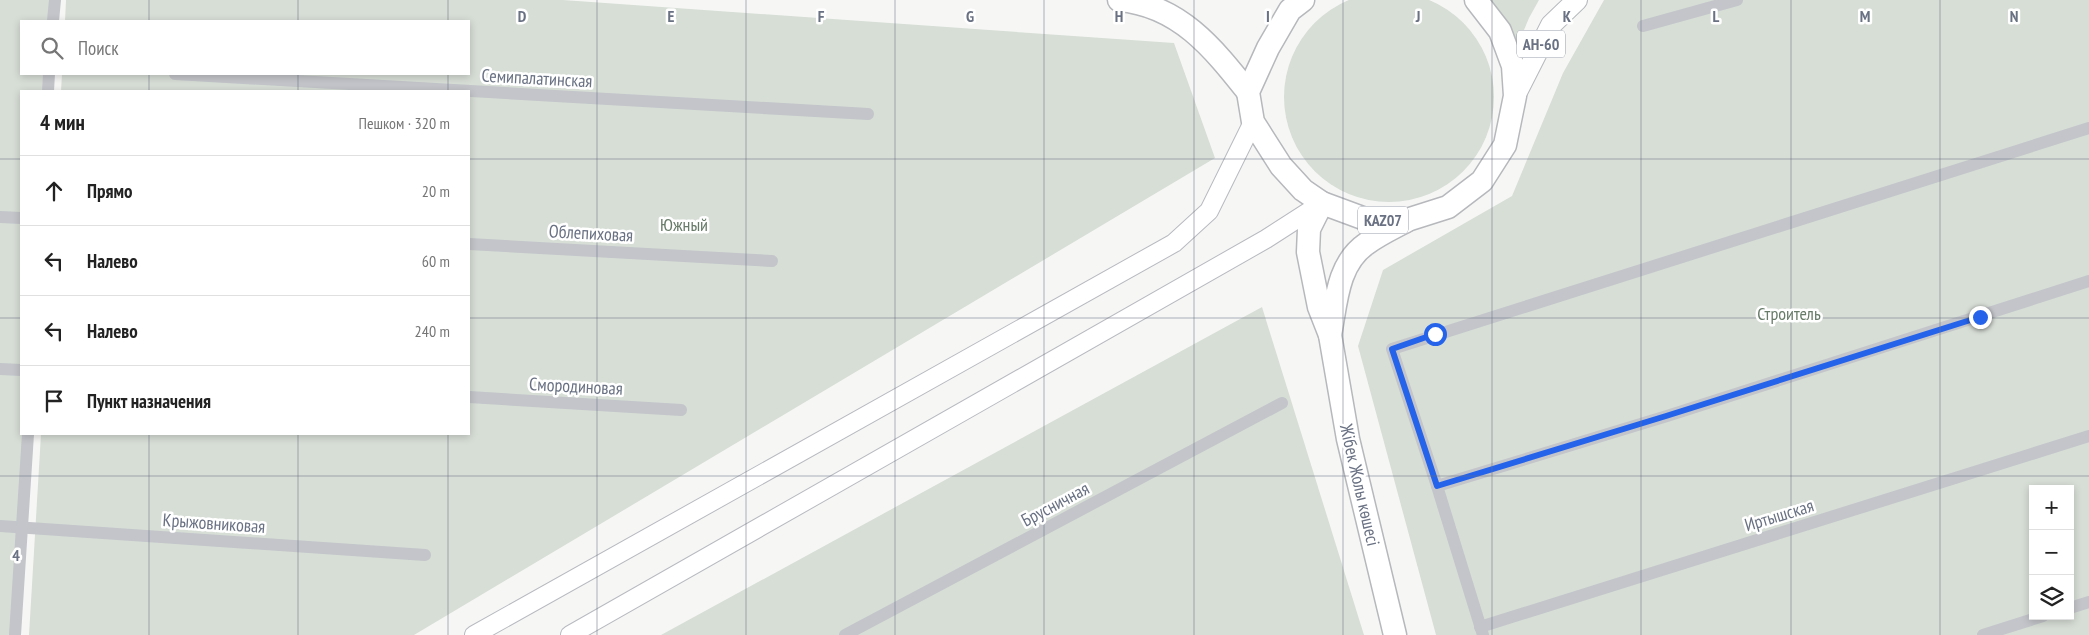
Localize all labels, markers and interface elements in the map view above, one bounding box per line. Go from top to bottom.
text: D [518,6,527,26]
text: E [668,6,675,26]
text: F [818,6,825,26]
text: G [966,6,974,26]
text: H [1115,6,1123,26]
text: I [1266,6,1270,26]
text: J [1415,6,1420,26]
text: K [1563,6,1572,26]
text: L [1713,6,1720,26]
text: M [1860,6,1870,26]
text: N [2010,6,2018,26]
search box [20,20,470,75]
road number: АН-60 [1517,31,1565,58]
icon: search [38,34,66,62]
text: Поиск [78,36,119,60]
street label: Семипалатинская [481,64,593,92]
text: 4 мин [40,109,85,136]
text: Пешком · 320 m [359,113,450,133]
icon: ahead [40,177,68,205]
text: Прямо [87,179,132,203]
text: 20 m [422,181,450,201]
road number: KAZ07 [1358,206,1408,234]
park label: Южный [660,213,708,236]
street label: Облепиховая [548,219,634,247]
icon: left [40,247,68,275]
text: Налево [87,249,138,273]
text: 60 m [422,251,450,271]
park label: Строитель [1757,302,1821,325]
route end [1969,306,1992,329]
icon: left [40,317,68,345]
text: Налево [87,319,138,343]
text: 240 m [415,321,450,341]
route start [1424,323,1447,346]
street label: Смородиновая [529,372,623,400]
icon: arrive [40,387,68,415]
text: Пункт назначения [87,389,211,413]
street label: Жібек Жолы көшесі [1335,421,1385,548]
street label: Брусничная [1017,477,1093,531]
map controls [2029,485,2074,620]
button: + [2029,485,2074,530]
street label: Иртышская [1742,494,1816,536]
street label: Крыжовниковая [162,508,266,538]
button: − [2029,530,2074,575]
text: 4 [12,545,20,565]
button: layers [2029,575,2074,620]

